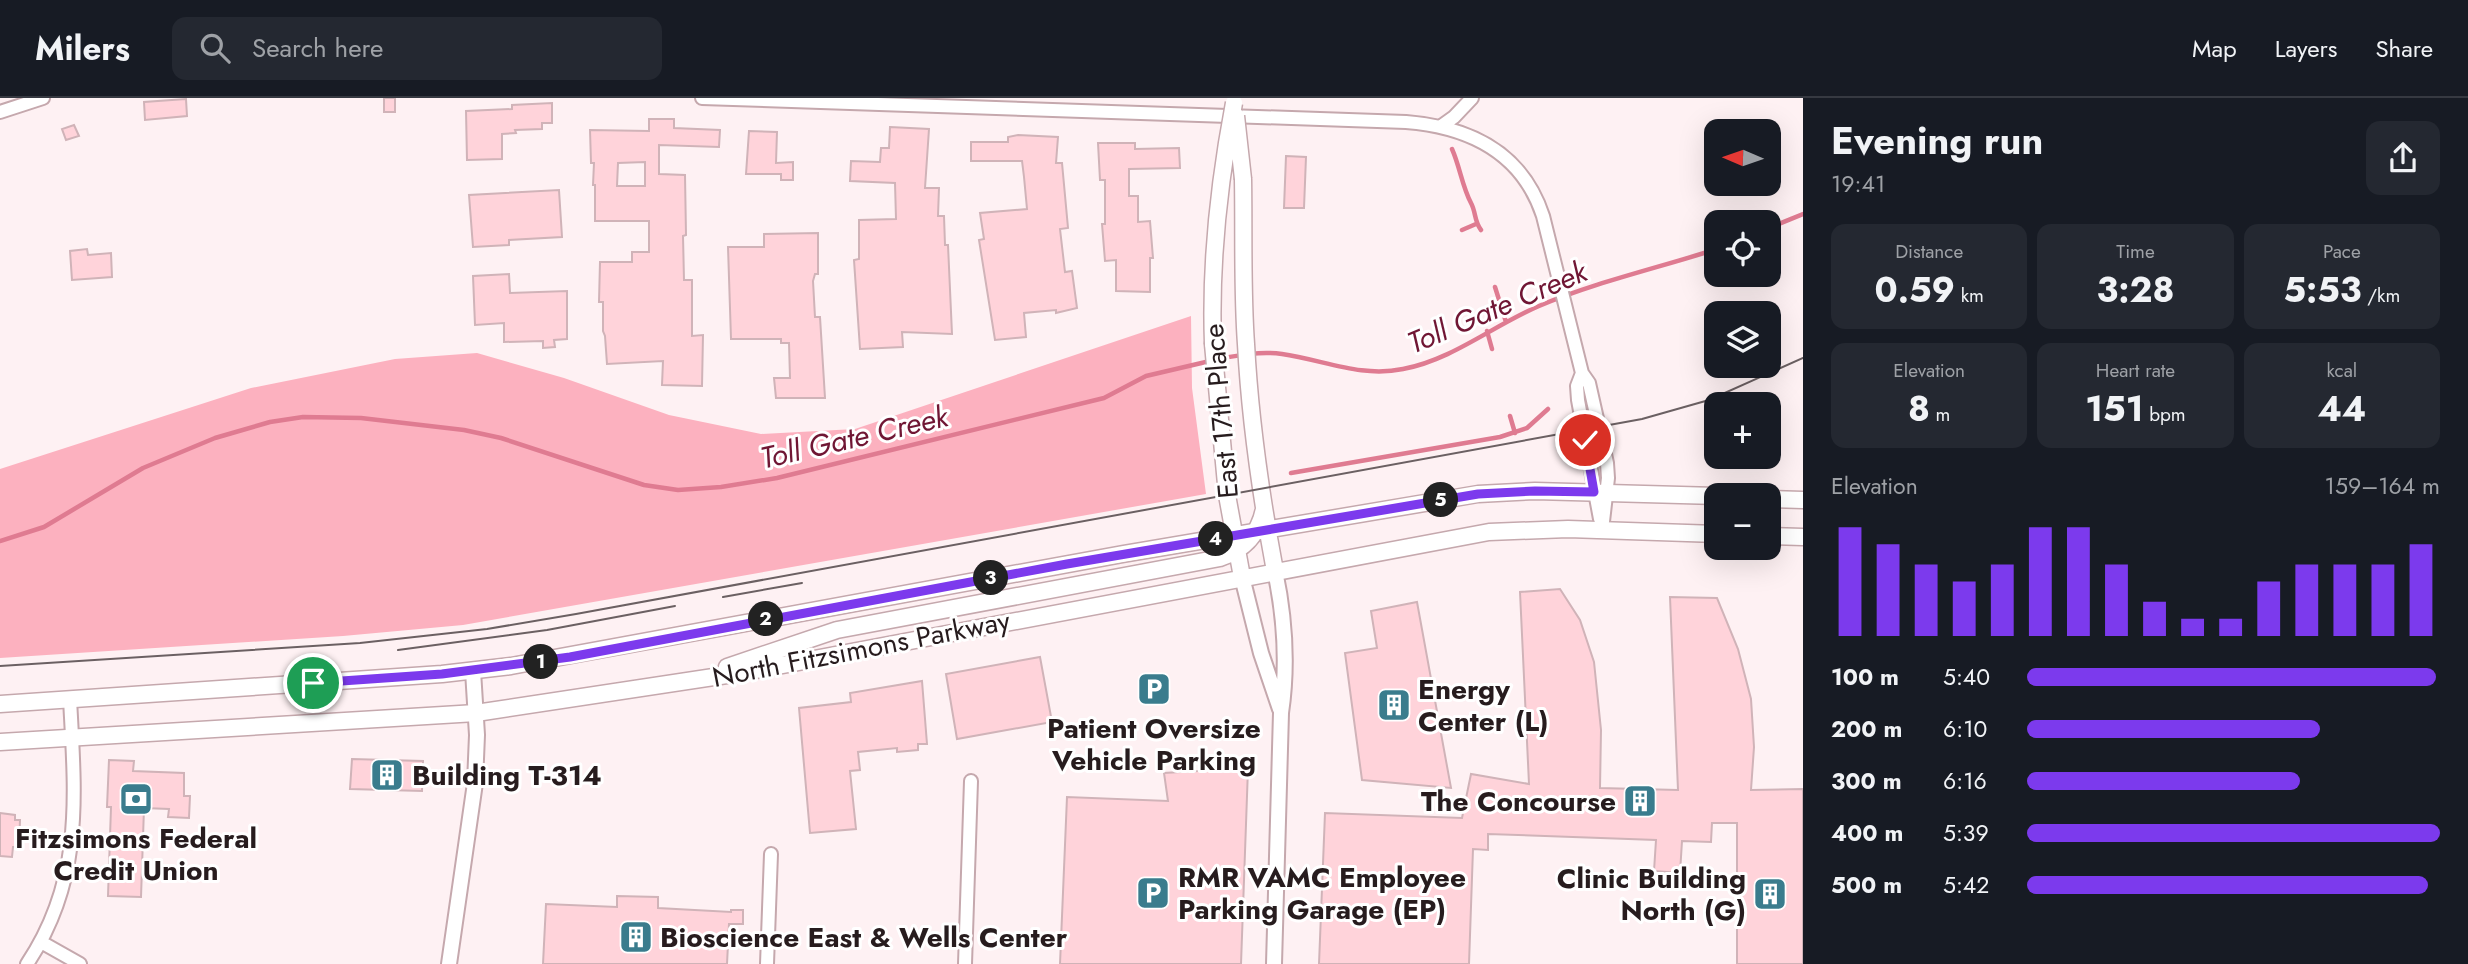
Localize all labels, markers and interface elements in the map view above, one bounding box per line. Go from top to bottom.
search box [172,17,662,80]
text: Milers [35,25,130,72]
icon: search [196,29,234,67]
text: Search here [252,29,383,67]
text: Map [2192,31,2237,66]
text: Layers [2275,31,2337,66]
text: Share [2375,31,2433,66]
text: Evening run [1831,113,2043,168]
north arrow [1704,119,1782,196]
map controls [1704,119,1781,560]
button: share [2366,121,2440,195]
text: 19:41 [1831,167,1885,201]
button: locate [1704,210,1781,287]
text: Distance [1895,238,1963,265]
text: Time [2116,238,2155,265]
text: Pace [2323,238,2361,265]
water label: Toll Gate Creek [1401,249,1595,364]
text: 0.59 [1875,265,1955,315]
text: 3:28 [2097,265,2174,315]
text: 5:53 [2283,265,2362,315]
text: km [1955,282,1984,309]
text: /km [2362,282,2400,309]
button: layers [1704,301,1781,378]
street label: East 17th Place [1193,322,1249,500]
text: Elevation [1893,357,1965,384]
text: Heart rate [2096,357,2175,384]
text: kcal [2326,357,2357,384]
text: 8 [1908,384,1930,434]
text: 151 [2085,384,2144,434]
text: 44 [2317,384,2366,434]
button: + [1704,392,1781,469]
water label: Toll Gate Creek [756,394,953,479]
text: m [1930,401,1950,428]
text: bpm [2144,401,2186,428]
pin [1555,410,1615,470]
icon: check [1566,421,1604,459]
text: Elevation [1831,469,1918,503]
text: 159–164 m [2325,469,2440,503]
pin: 5 [1424,482,1458,518]
button: − [1704,483,1781,560]
text: 5 [1434,486,1447,513]
pin: 4 [1198,522,1234,556]
text: 4 [1209,525,1222,552]
pin: 3 [974,560,1009,596]
text: 3 [985,564,996,591]
street label: North Fitzsimons Parkway [709,600,1014,698]
pin: 2 [748,602,784,636]
text: 2 [759,605,772,632]
pin: 1 [524,644,558,680]
text: 1 [536,648,545,675]
pin [283,653,343,713]
text: 100 m [1831,660,1899,694]
text: 5:40 [1943,660,1990,694]
icon: arrive [294,664,332,702]
place label: Energy Center (L) [1418,669,1549,742]
parking icon: Patient Oversize Vehicle Parking [1135,670,1173,708]
building icon: Energy Center (L) [1375,686,1413,724]
place label: Patient Oversize Vehicle Parking [1047,708,1261,781]
text: 200 m [1831,712,1902,746]
text: 6:10 [1943,712,1987,746]
place label: Building T-314 [412,755,602,796]
building icon: Building T-314 [368,756,406,794]
text: 300 m [1831,764,1902,798]
text: 6:16 [1943,764,1987,798]
bank icon: Fitzsimons Federal Credit Union [117,780,155,818]
place label: The Concourse [1421,781,1616,822]
building icon: The Concourse [1621,782,1659,820]
text: 400 m [1831,816,1903,850]
text: 5:39 [1943,816,1989,850]
place label: Fitzsimons Federal Credit Union [15,818,257,891]
place label: RMR VAMC Employee Parking Garage (EP) [1178,857,1466,930]
place label: Clinic Building North (G) [1557,858,1746,931]
text: 500 m [1831,868,1902,902]
text: 5:42 [1943,868,1989,902]
parking icon: RMR VAMC Employee Parking Garage (EP) [1134,874,1172,912]
building icon: Clinic Building North (G) [1751,875,1789,913]
place label: Bioscience East & Wells Center [660,917,1068,958]
building icon: Bioscience East & Wells Center [617,918,655,956]

